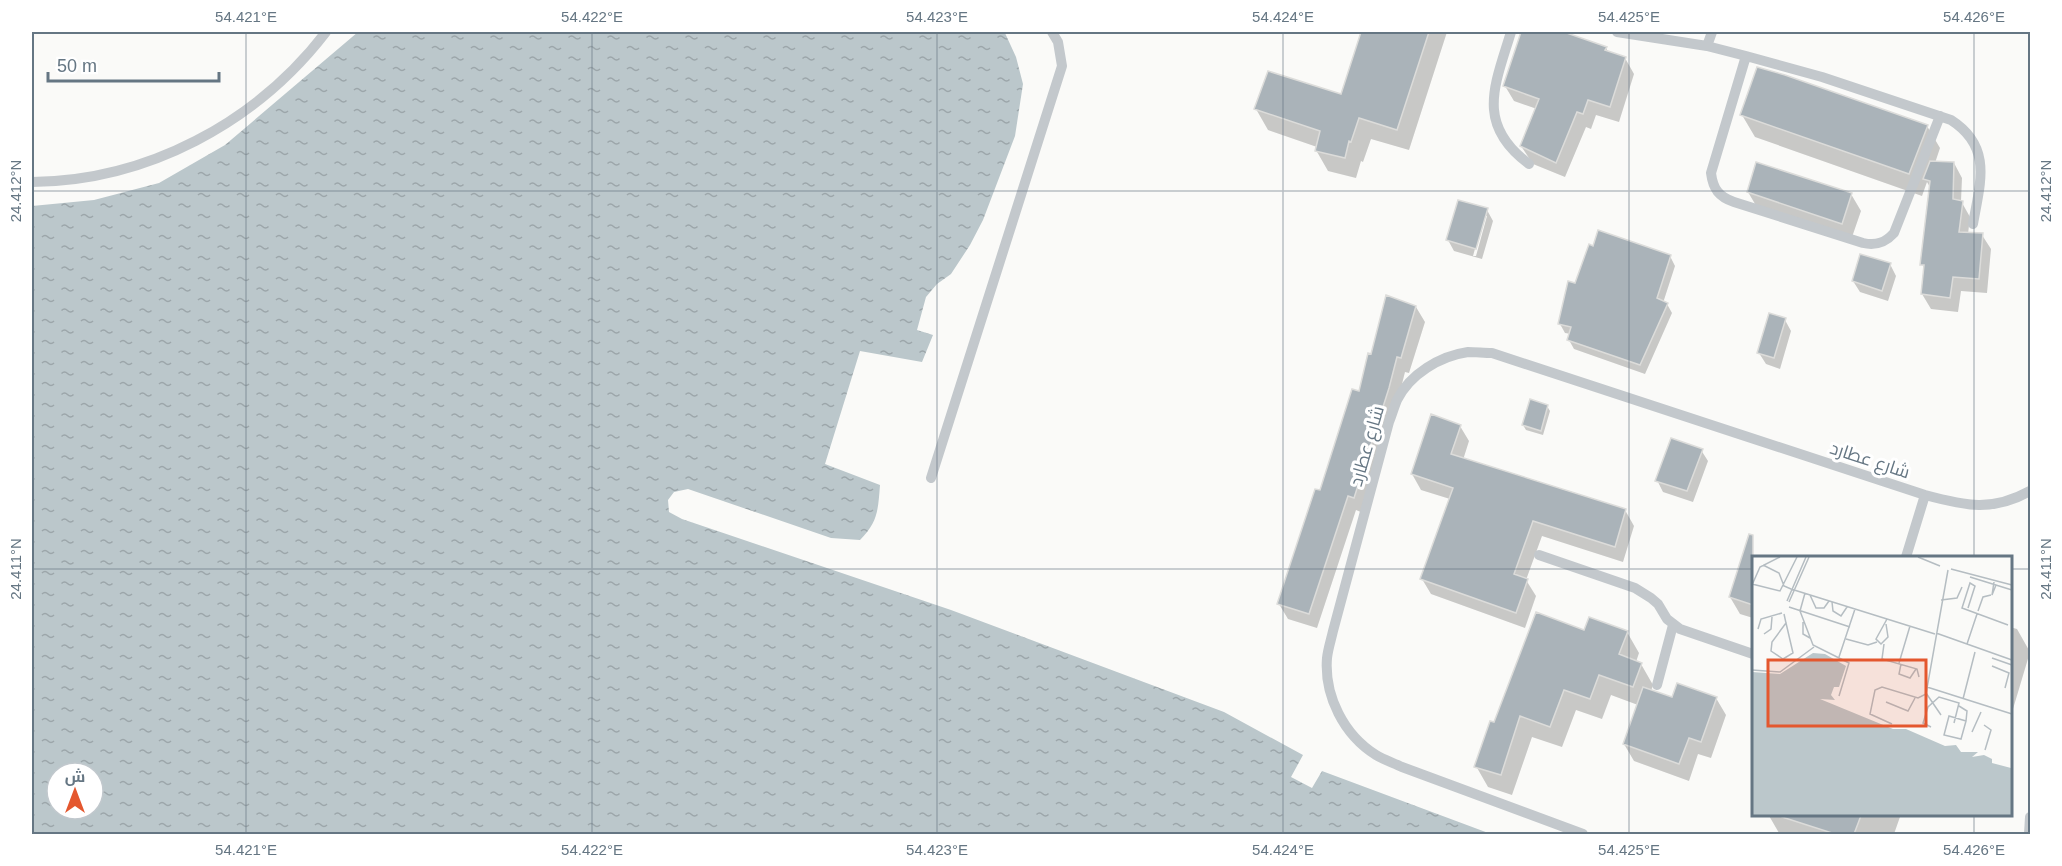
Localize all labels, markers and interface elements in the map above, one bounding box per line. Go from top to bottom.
text: 54.421°E [215,8,277,25]
text: 54.422°E [561,8,623,25]
text: 54.423°E [906,8,968,25]
text: 54.424°E [1252,8,1314,25]
text: 54.425°E [1598,8,1660,25]
text: 54.426°E [1943,8,2005,25]
scale bar [48,45,219,83]
text: 50 m [57,56,97,76]
text: 24.412°N [7,160,24,222]
text: 24.412°N [2037,160,2054,222]
street label: شارع عطارد [1346,403,1390,489]
street label: شارع عطارد [1827,438,1912,484]
text: 24.411°N [7,538,24,600]
text: 24.411°N [2037,538,2054,600]
inset map [1752,556,2011,815]
north arrow [45,761,105,821]
text: ش [65,768,85,786]
text: 54.421°E [215,841,277,858]
text: 54.422°E [561,841,623,858]
text: 54.423°E [906,841,968,858]
text: 54.424°E [1252,841,1314,858]
text: 54.425°E [1598,841,1660,858]
text: 54.426°E [1943,841,2005,858]

